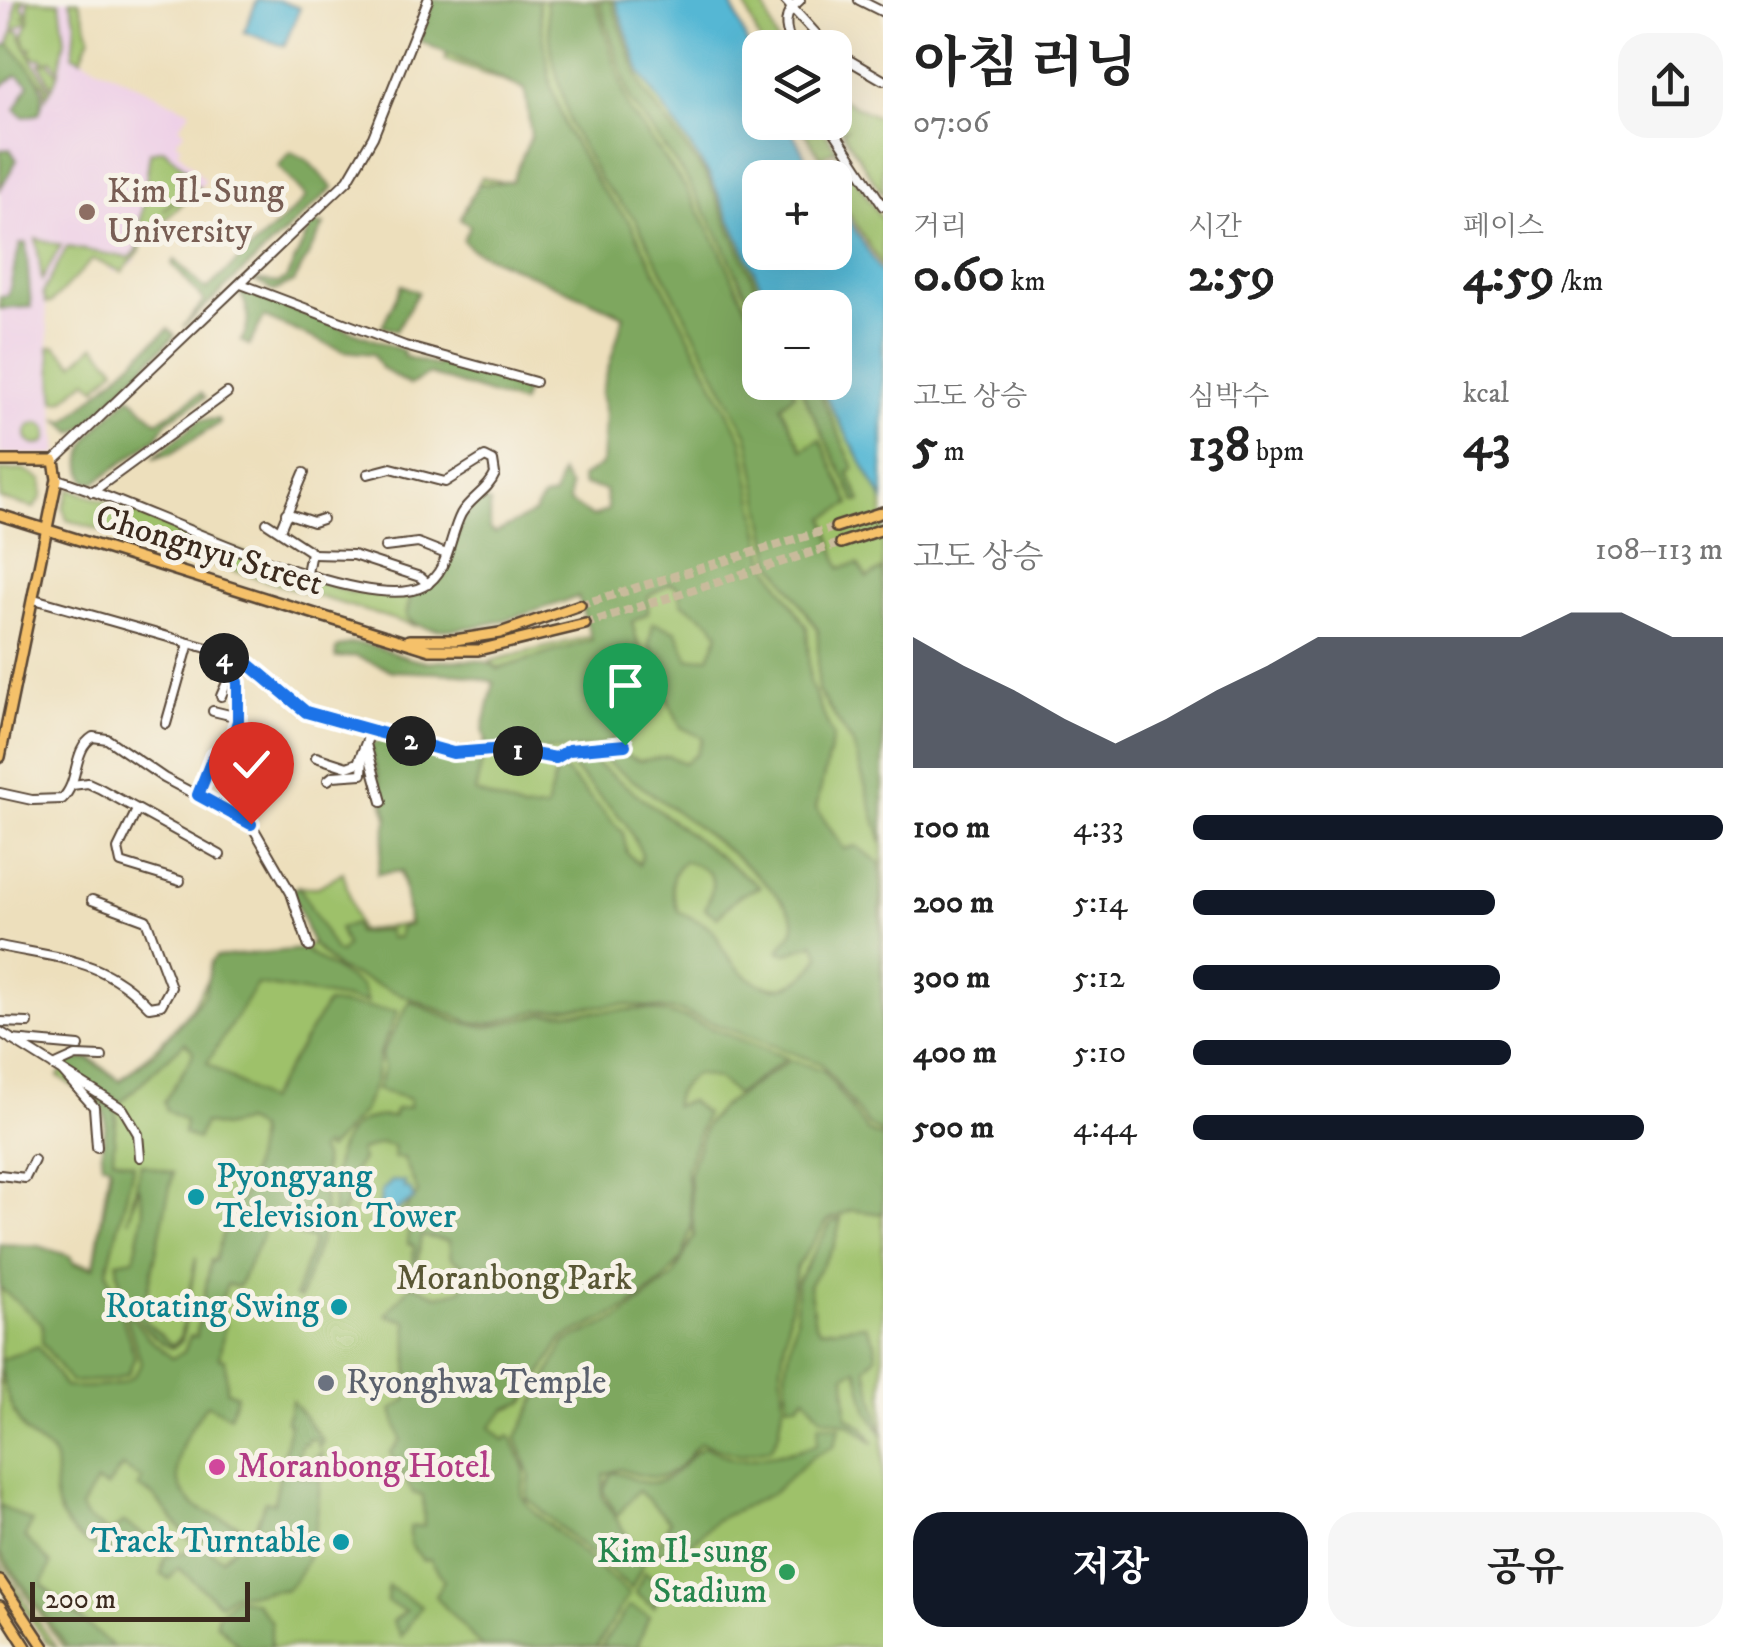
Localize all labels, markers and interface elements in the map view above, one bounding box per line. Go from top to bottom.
map controls [742,30,852,400]
button: layers [742,30,852,140]
text: 아침 러닝 [913,31,1137,100]
button: share [1618,33,1723,138]
text: 07:06 [913,103,989,143]
button: + [742,160,852,270]
place label: Kim Il-Sung University [107,170,285,254]
marker: Kim Il-Sung University [76,201,98,223]
text: 거리 [913,209,967,244]
text: 시간 [1188,209,1242,244]
text: 페이스 [1463,209,1544,244]
text: 0.60 [913,244,1005,307]
text: 2:59 [1188,244,1275,307]
text: 4:59 [1463,244,1555,307]
text: km [1005,264,1046,299]
text: /km [1555,264,1603,299]
button: − [742,290,852,400]
text: kcal [1463,376,1509,411]
text: 고도 상승 [913,379,1027,414]
text: 심박수 [1188,379,1269,414]
text: 43 [1463,411,1510,474]
text: 5 [913,414,938,477]
text: 138 [1188,414,1250,477]
text: m [938,434,965,469]
text: bpm [1250,434,1304,469]
street label: Chongnyu Street [90,496,328,606]
text: 108–113 m [1595,530,1723,570]
text: 고도 상승 [913,538,1044,578]
pin: 4 [199,633,249,683]
text: 4 [216,640,232,675]
pin [583,643,668,746]
icon: arrive [598,658,653,713]
pin: 2 [386,716,436,766]
pin [209,722,294,825]
text: 2 [404,723,418,758]
pin: 1 [493,726,543,776]
text: 1 [513,733,523,768]
icon: check [224,737,279,792]
text: 100 m [913,808,990,848]
text: 4:33 [1073,808,1124,848]
text: 200 m [913,883,994,923]
text: 5:14 [1073,883,1127,923]
text: 300 m [913,958,990,998]
text: 5:12 [1073,958,1125,998]
text: 400 m [913,1033,997,1073]
text: 5:10 [1073,1033,1126,1073]
text: 500 m [913,1108,994,1148]
text: 4:44 [1073,1108,1137,1148]
place label: Pyongyang Television Tower [216,1155,456,1239]
marker: Pyongyang Television Tower [185,1186,207,1208]
park label: Moranbong Park [396,1257,632,1301]
place label: Rotating Swing [105,1285,320,1329]
marker: Rotating Swing [328,1296,350,1318]
place label: Ryonghwa Temple [346,1361,606,1405]
marker: Ryonghwa Temple [315,1372,337,1394]
place label: Moranbong Hotel [237,1445,490,1489]
marker: Moranbong Hotel [206,1456,228,1478]
button: 저장 [913,1512,1308,1627]
button: 공유 [1328,1512,1723,1627]
place label: Track Turntable [91,1520,321,1564]
place label: Kim Il-sung Stadium [597,1530,768,1614]
marker: Track Turntable [330,1531,352,1553]
marker: Kim Il-sung Stadium [776,1561,798,1583]
scale bar [30,1577,250,1622]
text: 200 m [45,1582,116,1617]

